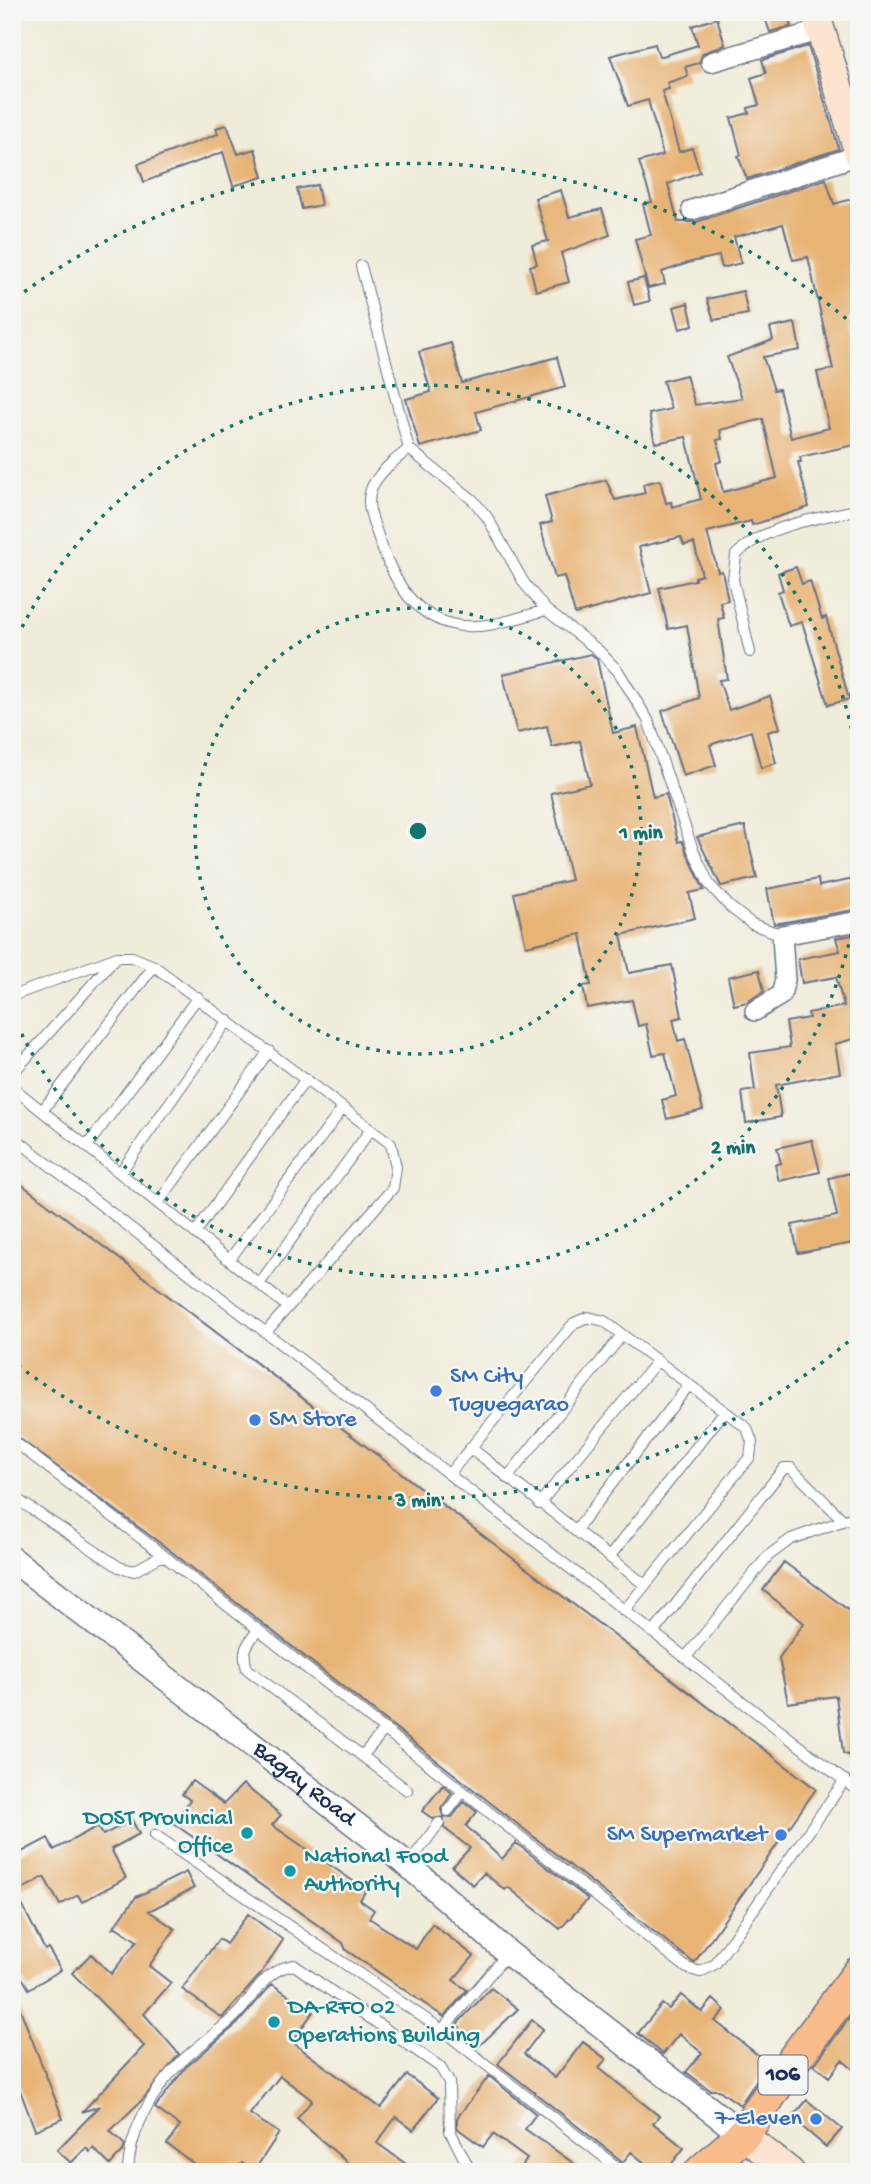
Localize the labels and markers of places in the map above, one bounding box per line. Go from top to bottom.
centre of rings [406,819,430,843]
place label: SM City Tuguegarao [448,1363,569,1420]
marker: SM City Tuguegarao [428,1383,444,1399]
place label: SM Store [269,1406,357,1435]
marker: SM Store [247,1412,263,1428]
place label: DOST Provincial Office [82,1805,234,1862]
place label: SM Supermarket [607,1821,769,1850]
marker: DOST Provincial Office [239,1825,255,1841]
marker: SM Supermarket [773,1827,789,1843]
place label: National Food Authority [304,1843,449,1900]
marker: National Food Authority [282,1863,298,1879]
place label: DA-RFO 02 Operations Building [286,1994,480,2051]
marker: DA-RFO 02 Operations Building [266,2014,282,2030]
place label: 7-Eleven [714,2105,803,2134]
marker: 7-Eleven [808,2111,824,2127]

